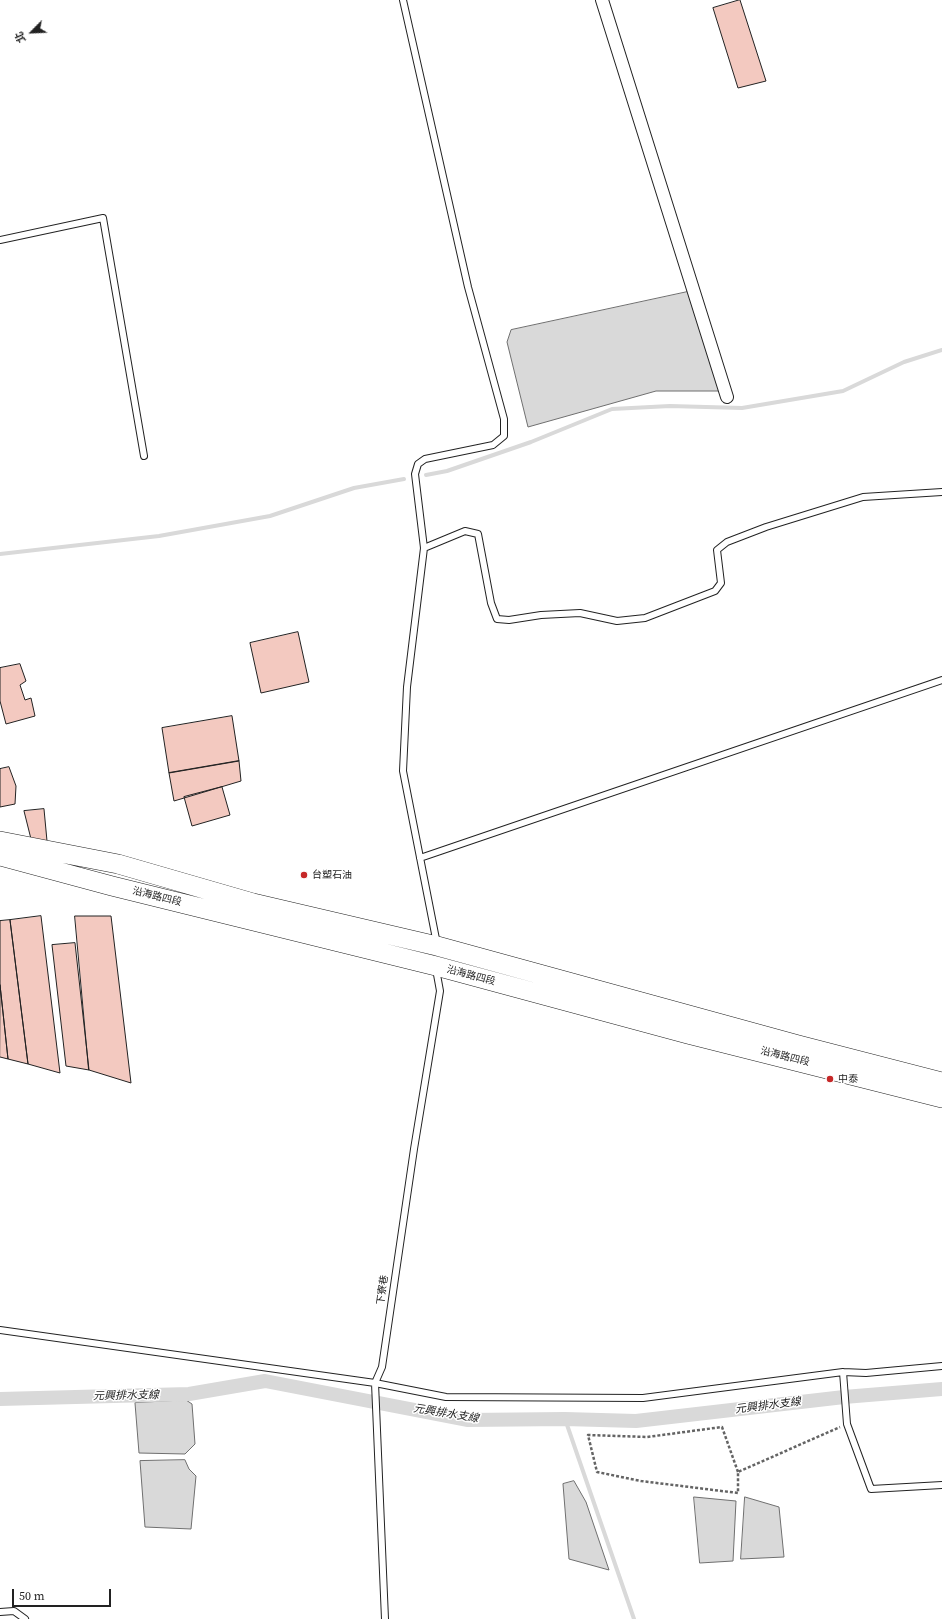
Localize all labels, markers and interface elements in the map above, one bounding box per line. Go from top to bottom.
north arrow [12,12,52,52]
text: 北 [11,29,30,45]
place label: 台塑石油 [312,869,352,881]
marker: 台塑石油 [299,870,309,880]
street label: 沿海路四段 [131,885,183,909]
street label: 沿海路四段 [445,964,497,988]
street label: 沿海路四段 [759,1045,811,1069]
place label: 中泰 [838,1073,858,1085]
marker: 中泰 [825,1074,835,1084]
street label: 下寮巷 [375,1274,391,1306]
water label: 元興排水支線 [93,1389,159,1403]
water label: 元興排水支線 [734,1395,802,1417]
water label: 元興排水支線 [412,1402,480,1426]
scale bar [14,1581,113,1607]
text: 50 m [19,1588,45,1604]

